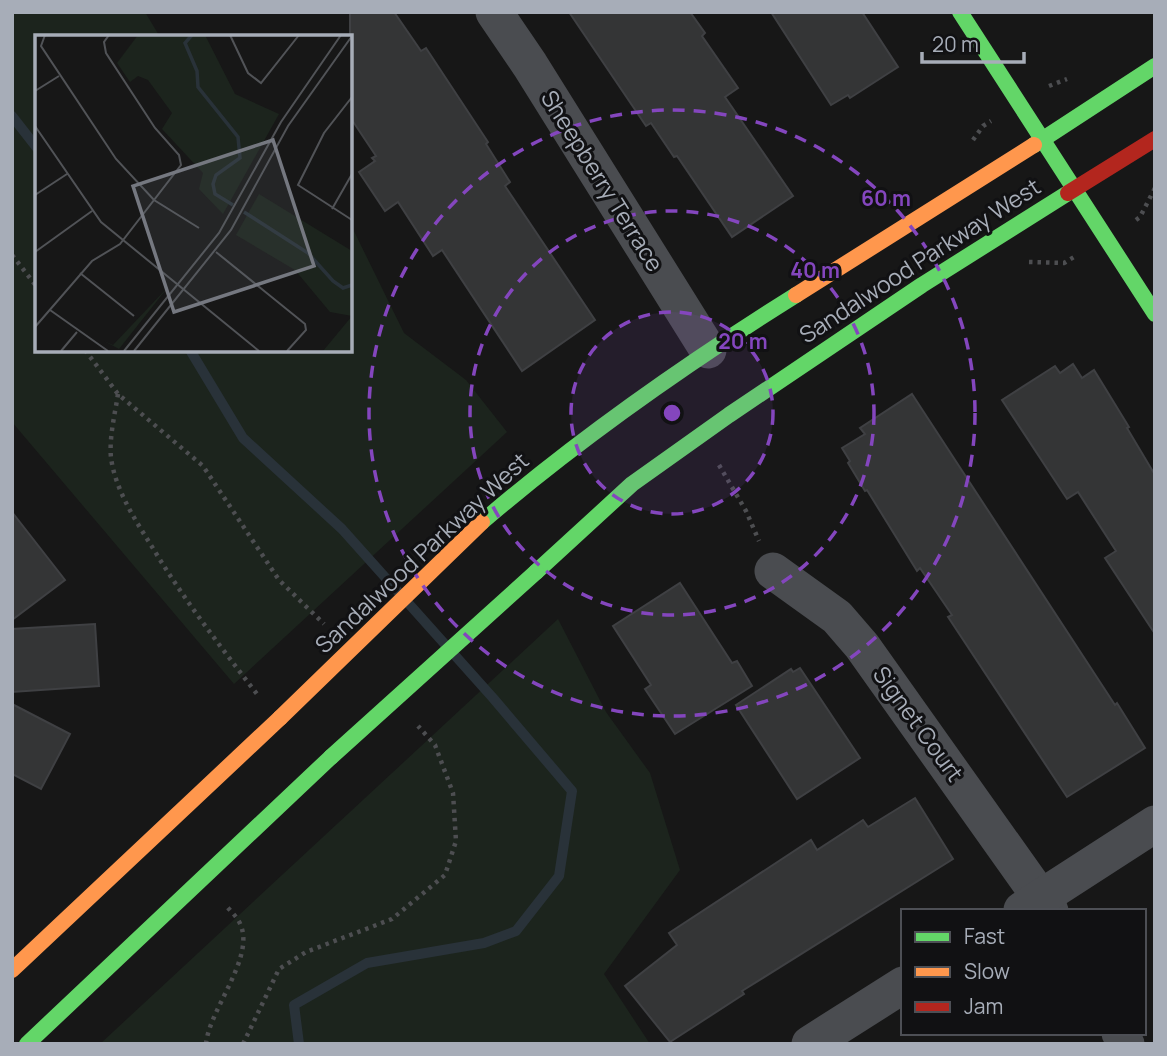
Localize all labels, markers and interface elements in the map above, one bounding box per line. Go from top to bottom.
scale bar [922,21,1024,65]
text: 20 m [932,30,979,58]
inset map [35,35,352,352]
street label: Sheepberry Terrace [534,84,672,277]
street label: Sandalwood Parkway West [793,170,1046,350]
text: 60 m [861,184,911,212]
text: 40 m [790,256,840,284]
text: 20 m [718,327,768,355]
centre of rings [660,401,684,425]
street label: Sandalwood Parkway West [307,445,535,660]
street label: Signet Court [866,659,971,788]
legend [901,909,1146,1035]
text: Fast [964,922,1005,950]
text: Slow [964,957,1010,985]
text: Jam [964,992,1003,1020]

